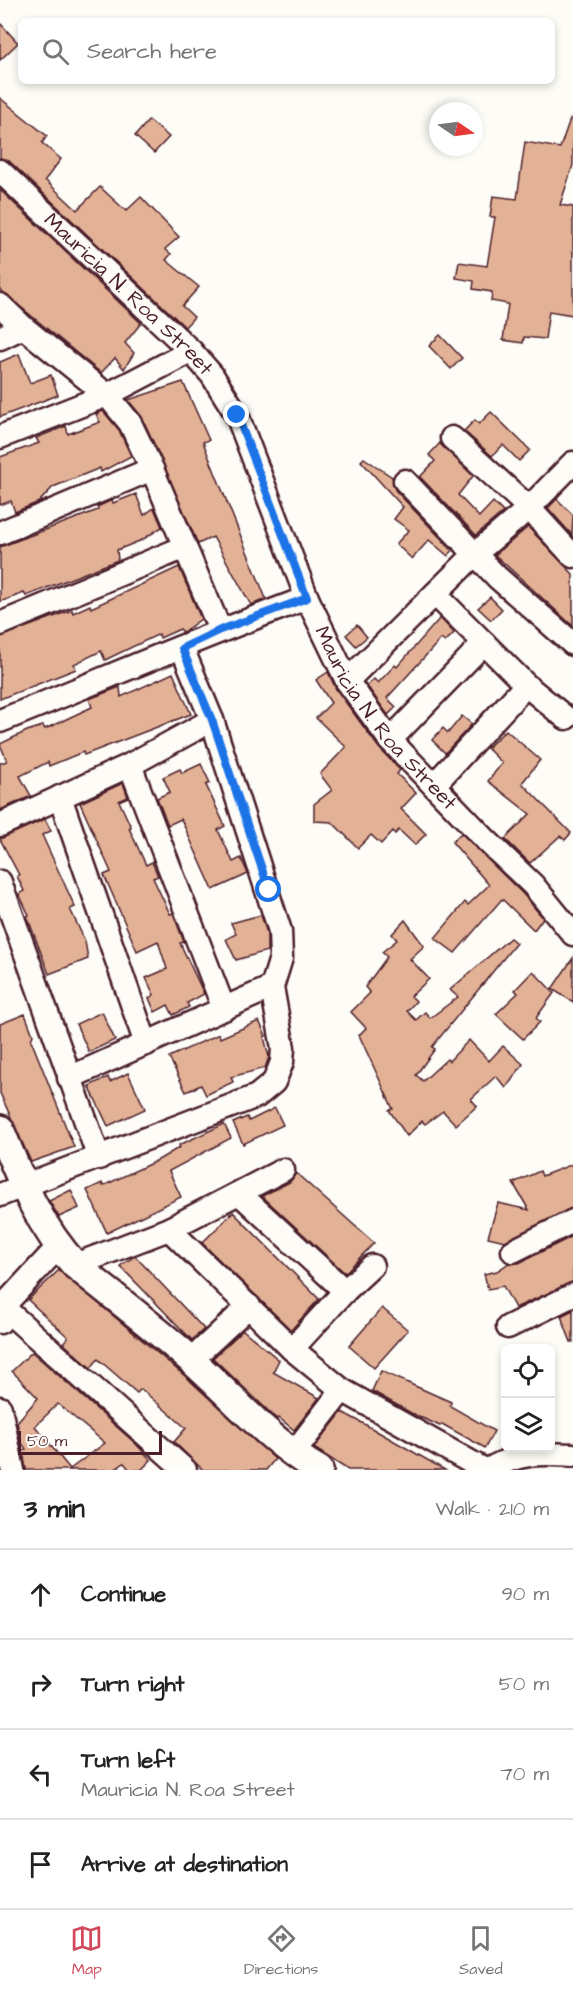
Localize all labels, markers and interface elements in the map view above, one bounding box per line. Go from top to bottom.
search box [18,18,555,84]
icon: search [39,35,72,68]
text: Search here [87,36,217,67]
north arrow [429,102,483,156]
street label: Mauricia N. Roa Street [38,206,220,382]
route end [223,401,249,427]
street label: Mauricia N. Roa Street [308,621,464,817]
route start [255,876,281,902]
map controls [501,1344,555,1452]
button: locate [501,1344,555,1398]
button: layers [501,1398,555,1452]
scale bar [18,1428,162,1456]
text: 50 m [27,1430,67,1452]
text: 3 min [24,1491,85,1527]
text: Walk · 210 m [436,1495,549,1523]
icon: ahead [24,1578,57,1611]
text: Continue [81,1579,166,1610]
text: 90 m [501,1580,549,1608]
icon: right [24,1668,57,1701]
text: Turn right [81,1669,184,1700]
text: 50 m [499,1670,549,1698]
text: Turn left [81,1745,175,1776]
icon: left [24,1758,57,1791]
text: 70 m [501,1760,549,1788]
text: Mauricia N. Roa Street [81,1776,295,1804]
icon: arrive [24,1848,57,1881]
text: Arrive at destination [81,1849,288,1880]
tab: Map [70,1922,103,1980]
tab: Directions [244,1922,318,1980]
tab: Saved [459,1922,503,1980]

